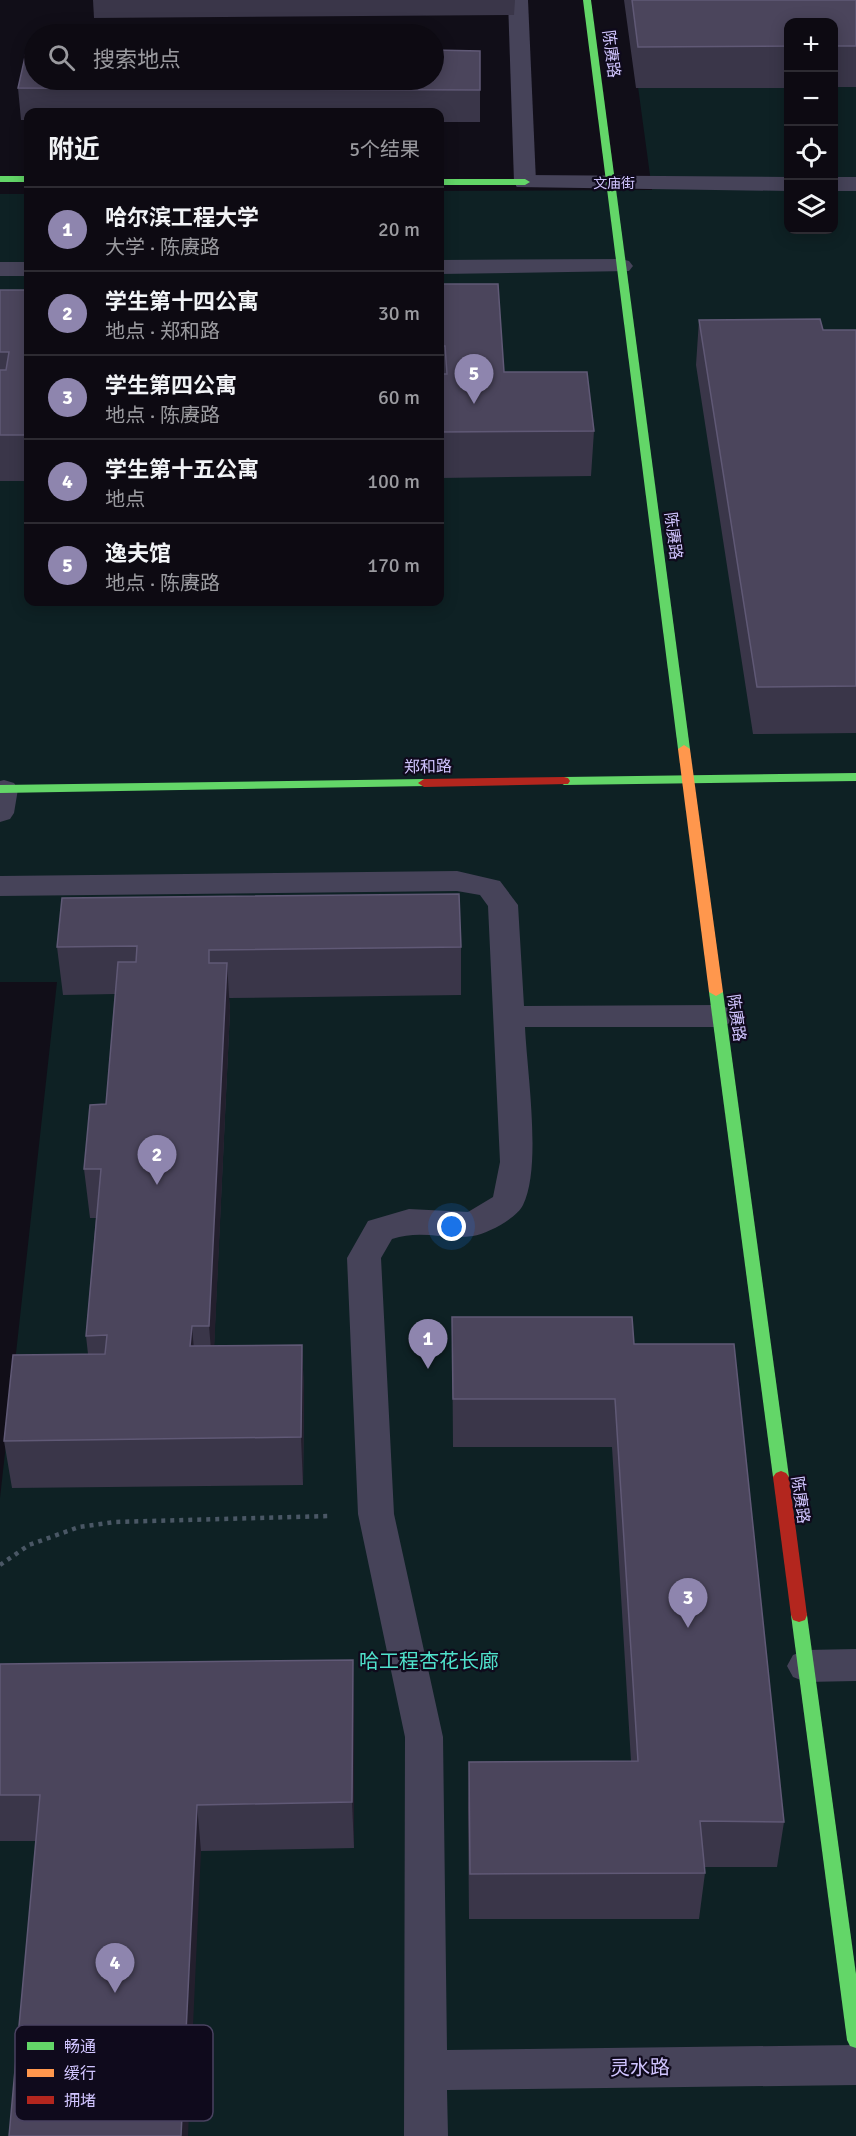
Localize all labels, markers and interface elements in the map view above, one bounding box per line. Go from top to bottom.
map controls [784,18,838,234]
button: + [784,18,838,72]
search box [24,24,444,90]
street label: 陈赓路 [598,29,624,79]
icon: search [45,41,78,74]
text: 搜索地点 [93,46,181,73]
button: − [784,72,838,126]
button: locate [784,126,838,180]
text: 附近 [48,134,100,166]
text: 5个结果 [349,137,420,162]
street label: 文庙街 [593,175,635,192]
button: layers [784,180,838,234]
text: 哈尔滨工程大学 [105,204,259,231]
text: 1 [62,217,73,242]
text: 20 m [378,217,420,242]
text: 大学 · 陈赓路 [105,235,220,260]
text: 学生第十四公寓 [105,288,259,315]
text: 2 [62,301,73,326]
text: 30 m [378,301,420,326]
text: 地点 · 郑和路 [105,319,220,344]
pin: 5 [454,354,494,404]
text: 学生第四公寓 [105,372,237,399]
text: 3 [62,385,73,410]
text: 60 m [378,385,420,410]
text: 地点 · 陈赓路 [105,403,220,428]
text: 学生第十五公寓 [105,456,259,483]
text: 4 [62,469,73,494]
text: 100 m [367,469,420,494]
text: 地点 [105,487,145,512]
street label: 陈赓路 [660,511,686,561]
text: 逸夫馆 [105,540,171,567]
text: 5 [62,553,73,578]
text: 170 m [367,553,420,578]
text: 地点 · 陈赓路 [105,571,220,596]
street label: 郑和路 [404,757,452,777]
street label: 陈赓路 [723,993,749,1043]
pin: 2 [138,1136,176,1185]
your location [437,1212,466,1241]
pin: 1 [408,1320,448,1369]
street label: 陈赓路 [787,1475,813,1525]
pin: 3 [668,1578,708,1628]
park label: 哈工程杏花长廊 [359,1649,499,1674]
pin: 4 [96,1944,134,1993]
legend [15,2025,213,2121]
text: 畅通 [64,2037,96,2057]
street label: 灵水路 [610,2055,670,2081]
text: 缓行 [64,2064,96,2084]
text: 拥堵 [64,2091,96,2111]

